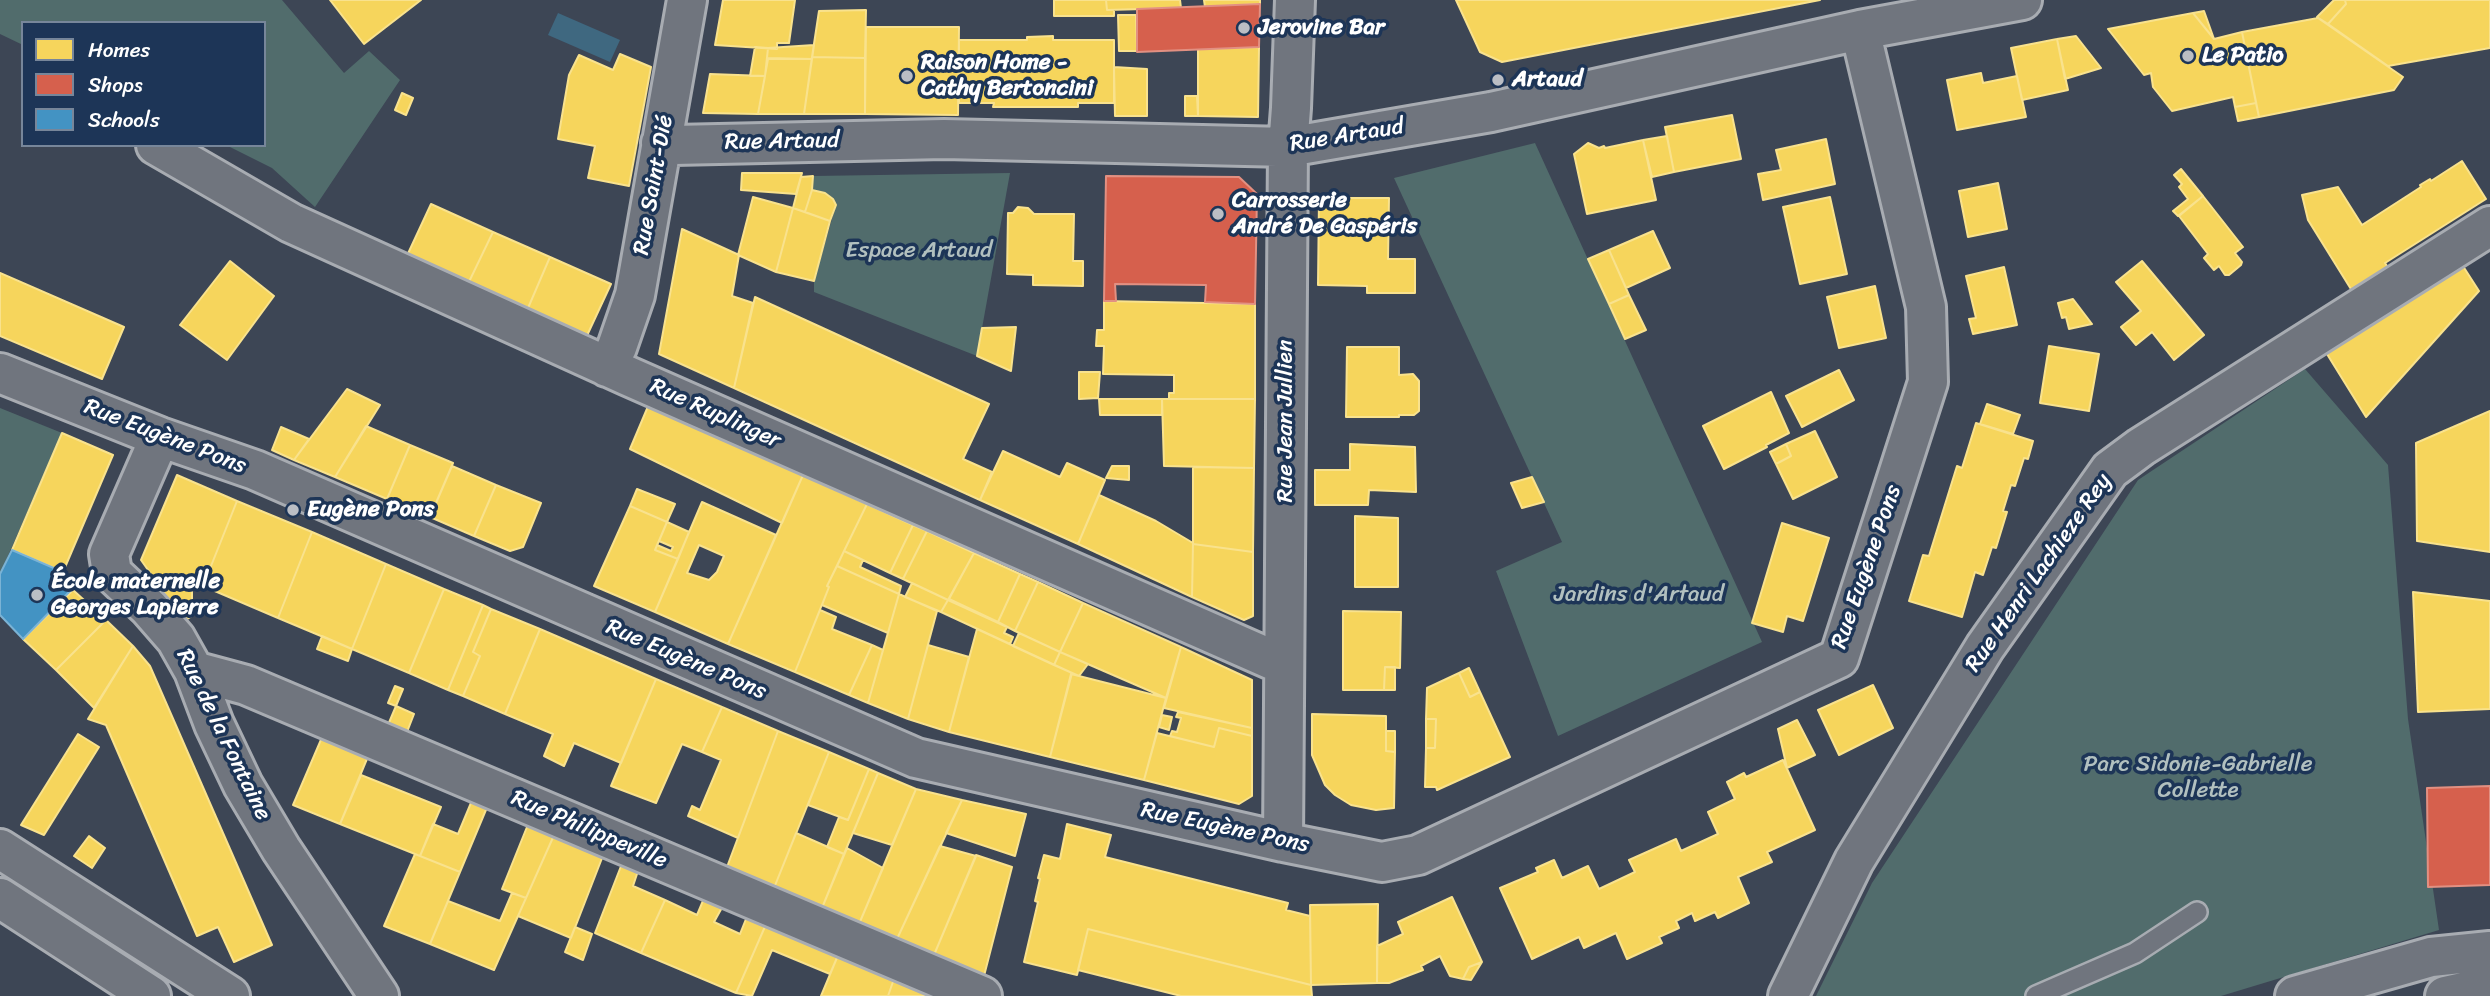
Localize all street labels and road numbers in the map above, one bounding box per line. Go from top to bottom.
street label: Rue Saint-Dié [628,113,680,257]
street label: Rue Artaud [1288,113,1406,159]
street label: Rue Artaud [724,127,840,157]
street label: Rue Jean Jullien [1272,340,1300,502]
street label: Rue Ruplinger [645,373,785,455]
street label: Rue Eugène Pons [80,393,250,481]
street label: Rue Henri Lachieze Rey [1960,468,2118,678]
street label: Rue Eugène Pons [1826,481,1908,653]
street label: Rue Eugène Pons [602,614,770,706]
street label: Rue de la Fontaine [170,645,276,825]
street label: Rue Philippeville [507,785,671,875]
street label: Rue Eugène Pons [1138,797,1312,859]

